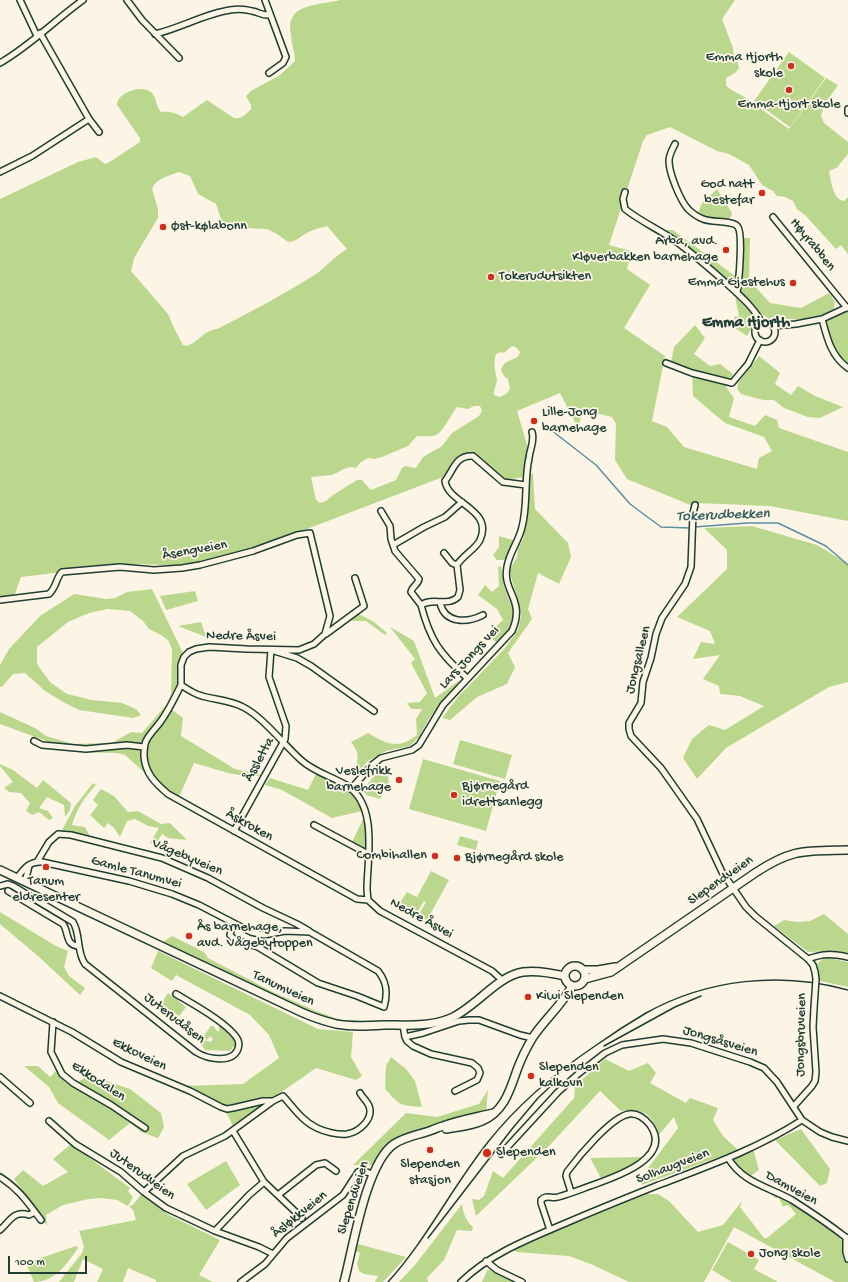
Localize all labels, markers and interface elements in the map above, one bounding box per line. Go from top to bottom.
place label: Emma Hjorth skole [706,50,783,82]
marker: Emma Hjorth skole [786,61,796,71]
marker: Emma-Hjort skole [784,85,794,95]
place label: Emma-Hjort skole [737,97,841,113]
place label: God natt bestefar [701,177,754,210]
marker: God natt bestefar [757,188,767,198]
street label: Høyrabben [785,215,839,275]
place label: Øst-kølabonn [171,219,247,235]
marker: Øst-kølabonn [158,222,168,232]
place label: Arba, avd. Kløverbakken barnehage [572,234,718,266]
marker: Arba, avd. Kløverbakken barnehage [721,245,731,255]
place label: Tokerudutsikten [499,269,591,285]
marker: Tokerudutsikten [486,272,496,282]
place label: Emma Gjestehus [688,275,785,291]
marker: Emma Gjestehus [788,278,798,288]
district label: Emma Hjorth [702,314,790,334]
place label: Lille-Jong barnehage [542,405,606,438]
marker: Lille-Jong barnehage [529,416,539,426]
water label: Tokerudbekken [676,505,770,527]
street label: Åsengveien [161,537,229,565]
street label: Lars Jongs vei [436,623,504,693]
street label: Jongsalleen [622,624,656,696]
street label: Nedre Åsvei [206,628,276,646]
street label: Åssletta [241,735,279,785]
place label: Veslefrikk barnehage [327,764,391,796]
marker: Veslefrikk barnehage [394,775,404,785]
place label: Bjørnegård idrettsanlegg [462,779,543,812]
marker: Bjørnegård idrettsanlegg [449,790,459,800]
street label: Åskroken [222,806,276,846]
street label: Vågebyveien [149,836,225,880]
place label: Combihallen [356,848,427,864]
place label: Bjørnegård skole [465,850,564,866]
marker: Combihallen [430,851,440,861]
street label: Slependveien [685,852,757,910]
street label: Gamle Tanumvei [89,853,183,893]
marker: Bjørnegård skole [452,853,462,863]
marker: Tanum eldresenter [41,862,51,872]
place label: Tanum eldresenter [12,874,80,906]
street label: Nedre Åsvei [386,895,456,943]
place label: Ås barnehage, avd. Vågebytoppen [197,920,313,952]
marker: Ås barnehage, avd. Vågebytoppen [184,931,194,941]
street label: Tanumveien [249,967,317,1011]
place label: Kiwi Slependen [536,989,624,1005]
street label: Juterudåsen [140,990,208,1048]
marker: Kiwi Slependen [523,992,533,1002]
street label: Jongsbruveien [793,993,811,1077]
street label: Jongsåsveien [680,1023,760,1061]
street label: Ekkoveien [109,1035,169,1075]
street label: Ekkodalen [68,1058,128,1106]
place label: Slependen kalkovn [539,1060,599,1092]
marker: Slependen kalkovn [526,1071,536,1081]
marker: Slependen stasjon [425,1145,435,1155]
place label: Slependen [496,1145,556,1161]
street label: Solhaugveien [634,1145,712,1189]
street label: Juterudveien [106,1146,178,1204]
marker: Slependen [481,1147,493,1159]
place label: Slependen stasjon [400,1157,460,1190]
street label: Slependveien [334,1159,374,1237]
street label: Damveien [762,1168,820,1210]
street label: Åsløkkveien [269,1188,331,1242]
place label: Jong skole [759,1246,821,1262]
scale bar [10,1248,89,1274]
marker: Jong skole [746,1249,756,1259]
text: 100 m [15,1256,45,1270]

